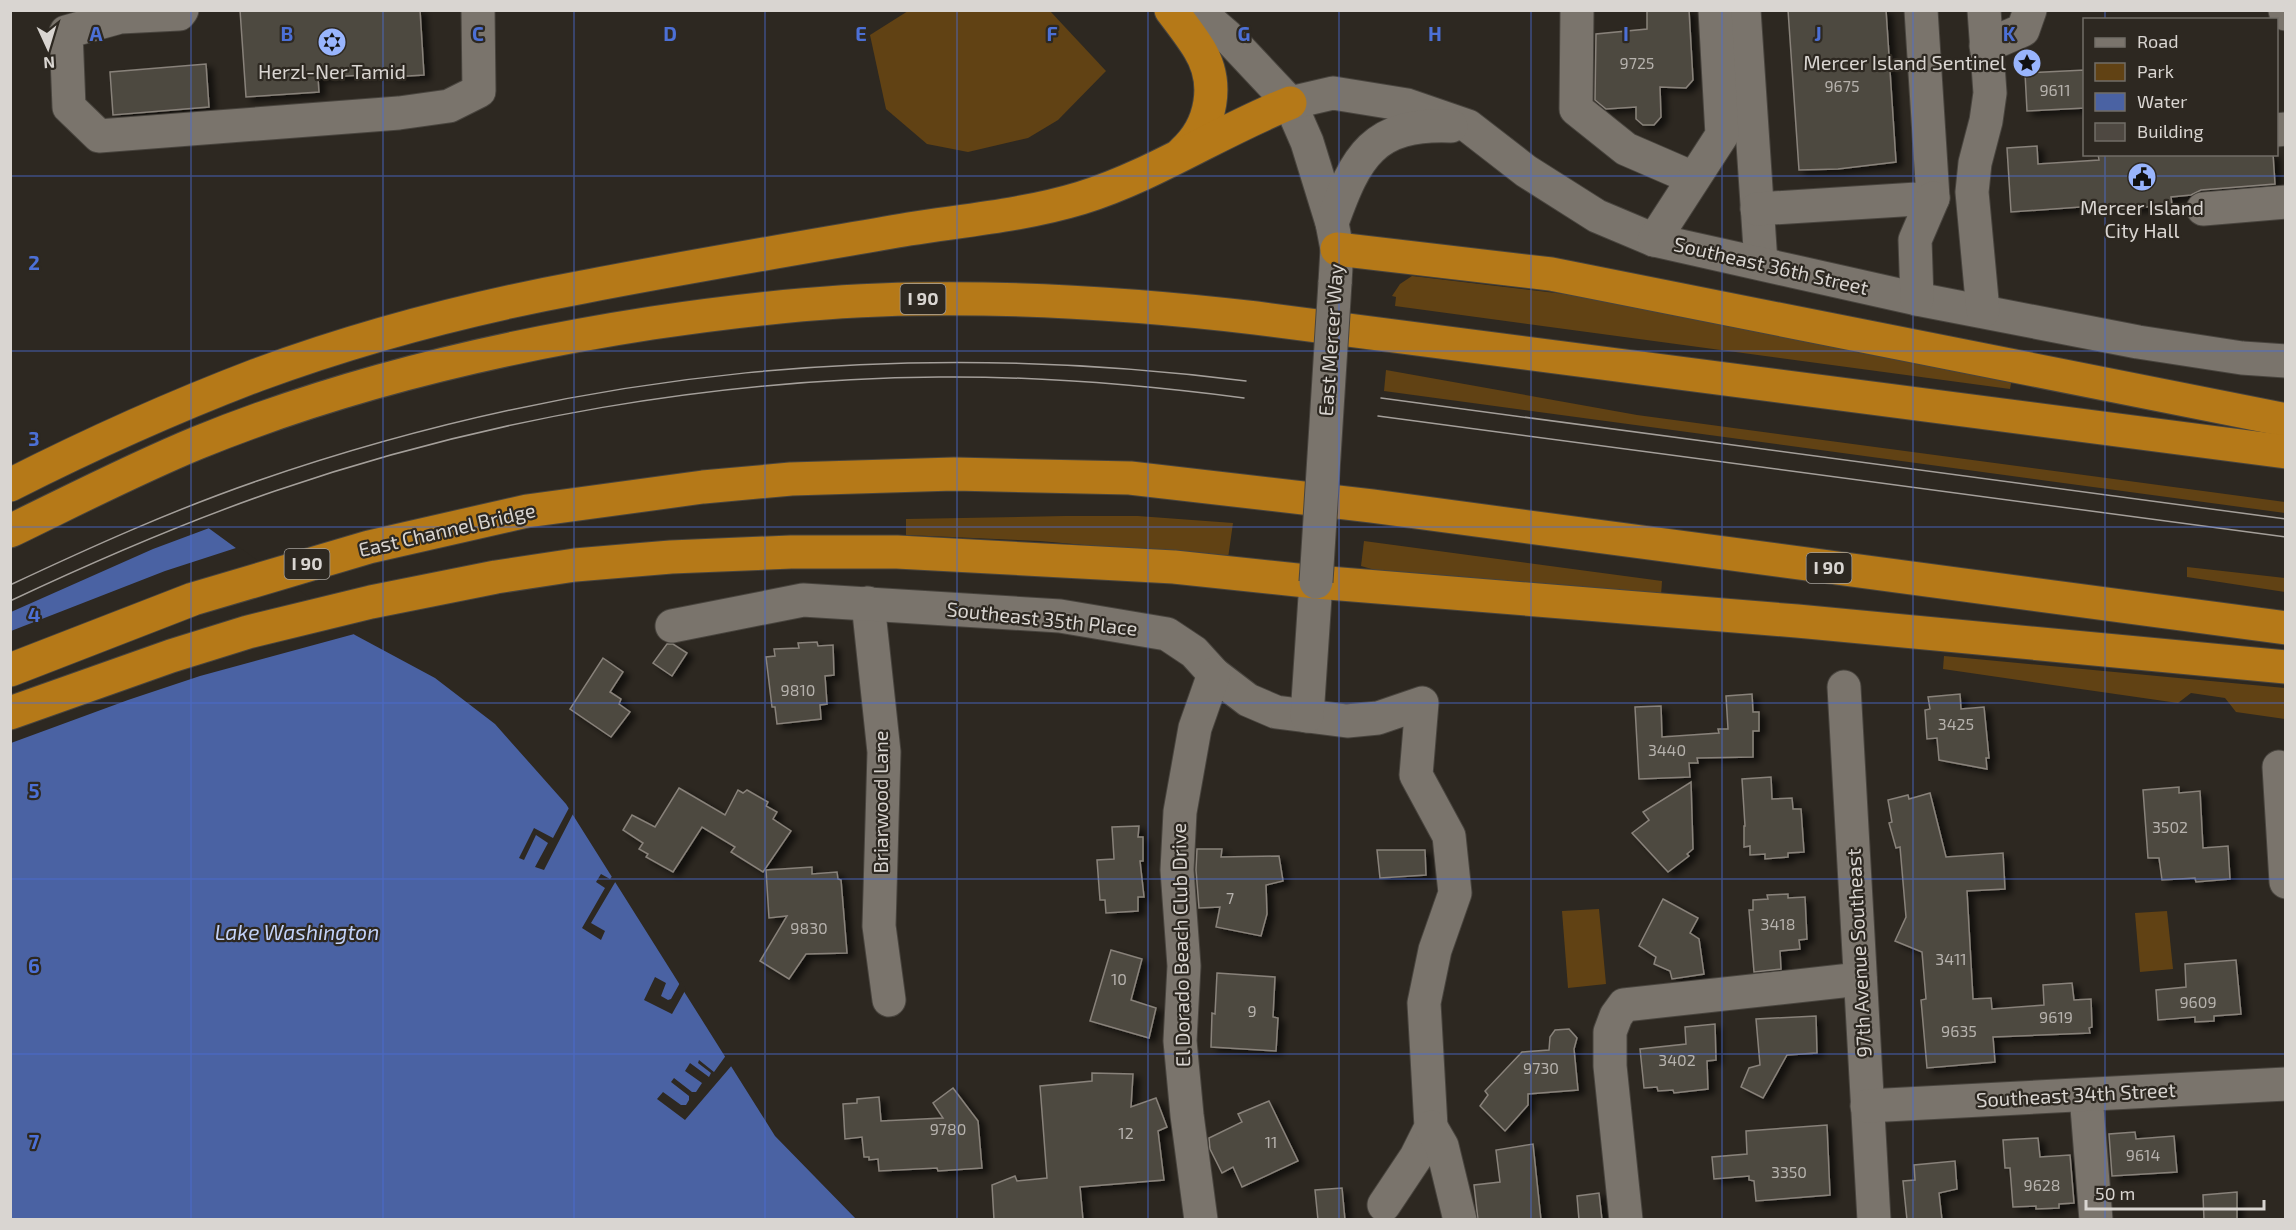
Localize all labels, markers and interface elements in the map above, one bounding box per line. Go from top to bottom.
north arrow [18,18,78,78]
legend [2083,18,2278,156]
text: A [89,21,103,45]
text: B [281,21,293,45]
text: C [472,21,484,45]
text: D [663,21,677,45]
text: E [855,21,867,45]
text: F [1046,21,1058,45]
text: G [1238,21,1250,45]
text: H [1428,21,1442,45]
text: I [1623,21,1629,45]
text: J [1814,21,1822,45]
text: K [2003,21,2016,45]
synagogue icon: Herzl-Ner Tamid [316,26,348,58]
text: Road [2137,30,2178,52]
place icon: Mercer Island Sentinel [2011,47,2043,79]
place label: Mercer Island Sentinel [1803,50,2006,74]
house number: 9725 [1620,53,1654,72]
text: N [43,54,56,73]
place label: Herzl-Ner Tamid [258,59,406,83]
text: Park [2137,60,2174,82]
house number: 9675 [1824,76,1860,95]
house number: 9611 [2039,80,2071,99]
text: Water [2137,90,2187,112]
text: Building [2137,120,2204,142]
public building icon: Mercer Island City Hall [2126,161,2158,193]
place label: Mercer Island City Hall [2080,195,2204,242]
street label: Southeast 36th Street [1672,231,1871,299]
text: 2 [28,250,40,274]
street label: East Mercer Way [1313,262,1347,417]
road number: I 90 [900,284,946,314]
text: 3 [28,426,40,450]
street label: East Channel Bridge [356,497,538,561]
road number: I 90 [284,549,330,579]
road number: I 90 [1806,553,1852,583]
street label: Southeast 35th Place [945,596,1139,640]
text: 4 [28,602,41,626]
house number: 9810 [781,680,815,699]
house number: 3425 [1938,714,1974,733]
street label: Briarwood Lane [868,730,892,874]
house number: 3440 [1648,740,1686,759]
text: 5 [28,778,40,802]
house number: 3502 [2152,817,2188,836]
street label: El Dorado Beach Club Drive [1166,823,1194,1067]
street label: 97th Avenue Southeast [1841,848,1875,1058]
house number: 7 [1226,888,1234,907]
house number: 3418 [1761,914,1795,933]
house number: 9830 [790,918,828,937]
water label: Lake Washington [215,919,379,944]
house number: 3411 [1935,949,1967,968]
text: 6 [28,953,40,977]
house number: 10 [1111,969,1127,988]
house number: 9609 [2179,992,2217,1011]
house number: 9 [1247,1001,1257,1020]
house number: 9619 [2039,1007,2073,1026]
house number: 9635 [1941,1021,1977,1040]
house number: 3402 [1658,1050,1696,1069]
house number: 9730 [1523,1058,1559,1077]
street label: Southeast 34th Street [1976,1077,2177,1111]
house number: 9780 [930,1119,966,1138]
house number: 12 [1118,1123,1134,1142]
text: 7 [29,1129,40,1153]
house number: 11 [1265,1132,1277,1151]
house number: 9614 [2126,1145,2160,1164]
house number: 3350 [1771,1162,1807,1181]
scale bar [2086,1173,2264,1211]
house number: 9628 [2023,1175,2061,1194]
text: 50 m [2095,1182,2135,1204]

